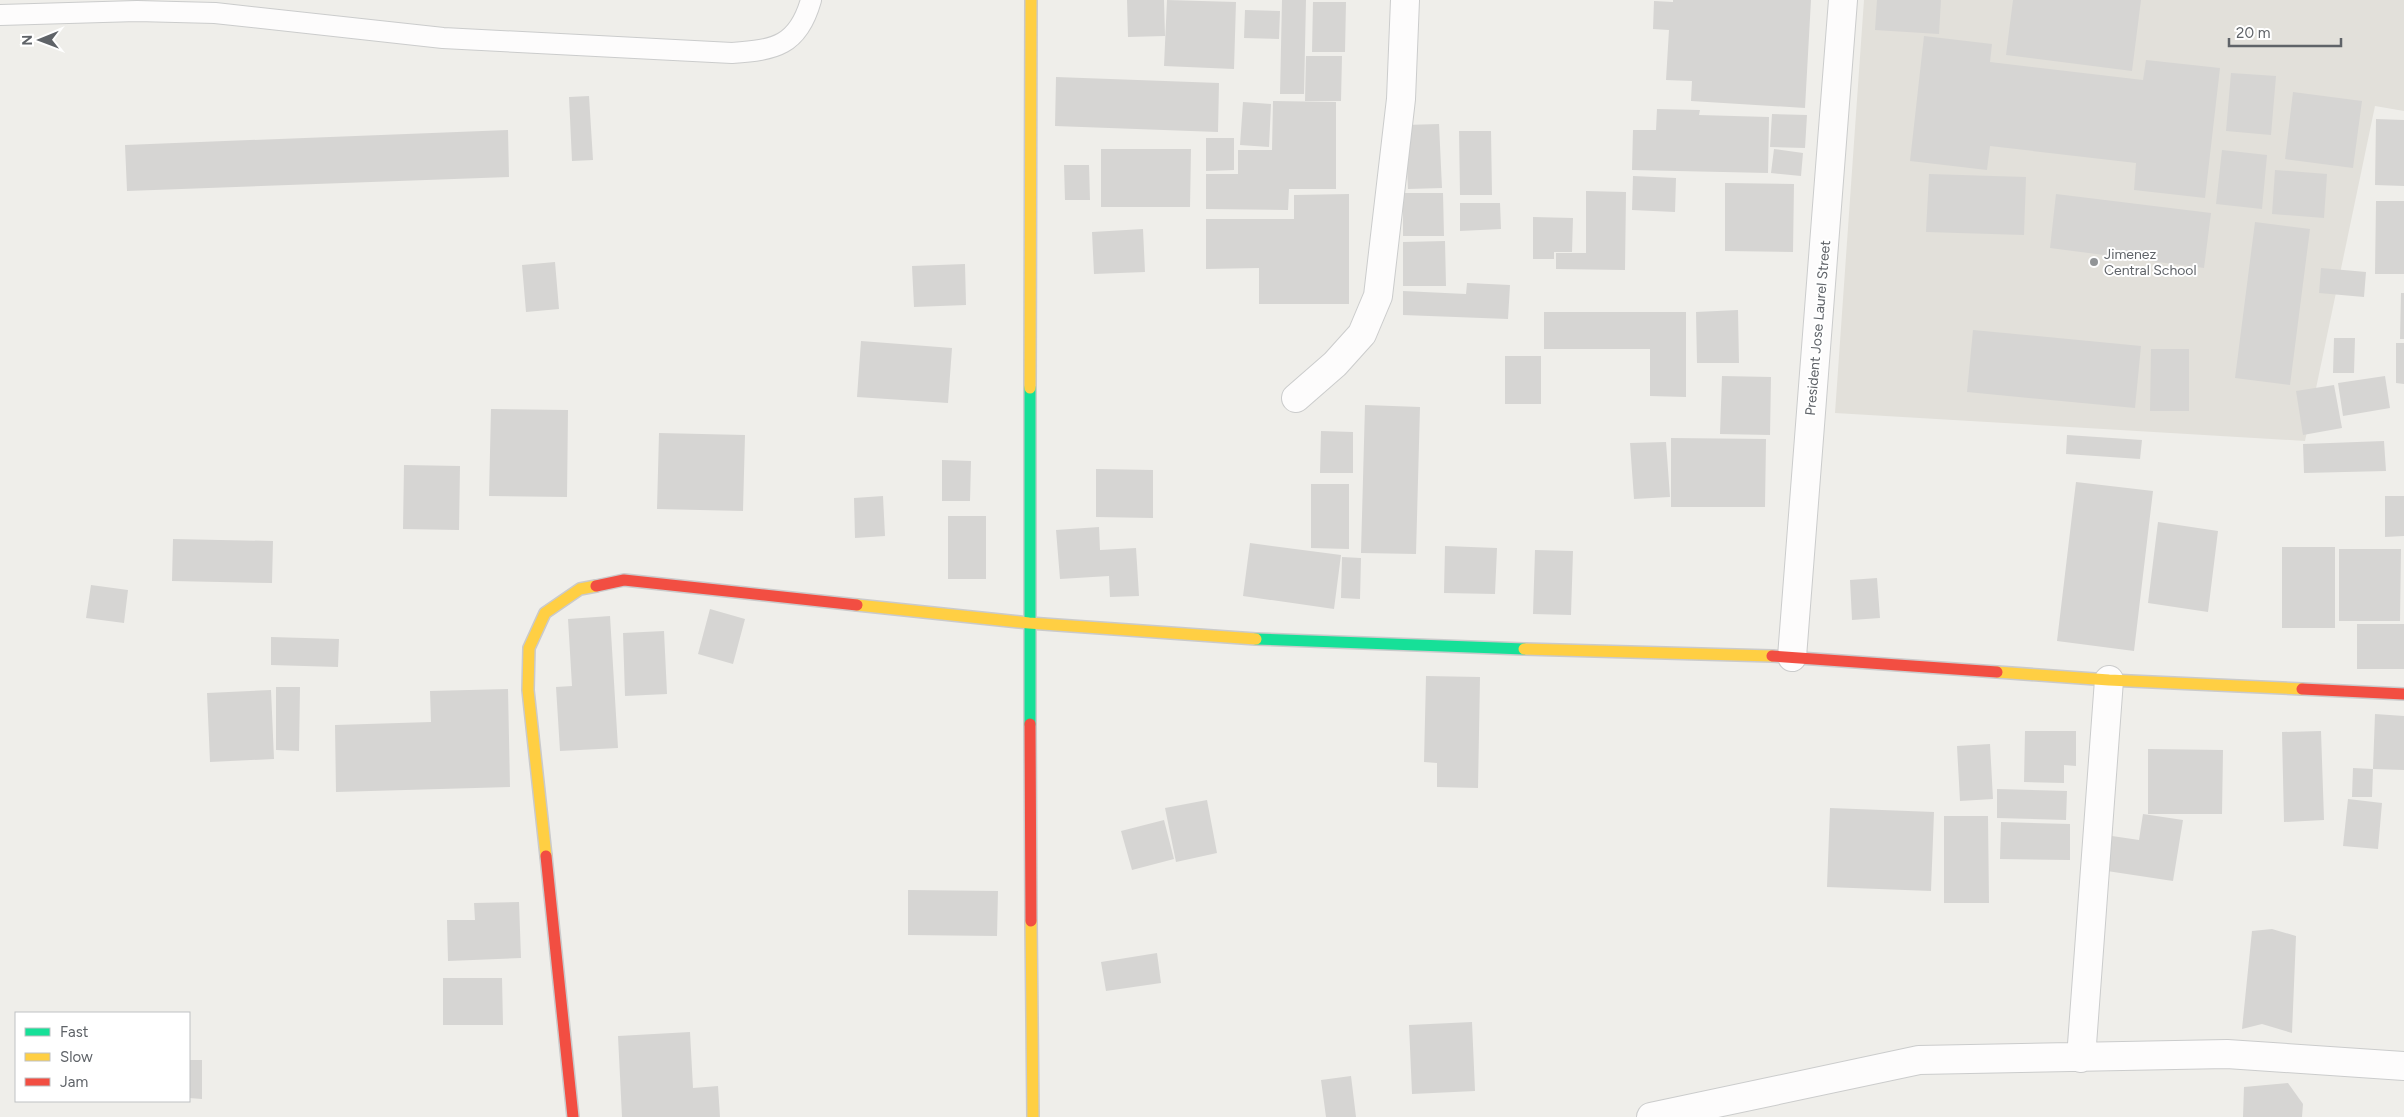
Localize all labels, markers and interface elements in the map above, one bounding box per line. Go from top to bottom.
north arrow [15,15,65,65]
scale bar [2229,15,2342,47]
text: 20 m [2236,24,2270,42]
text: N [19,35,36,46]
street label: President Jose Laurel Street [1802,240,1834,416]
place label: Jimenez Central School [2104,246,2197,279]
marker: Jimenez Central School [2088,256,2100,268]
legend [15,1012,190,1102]
text: Fast [60,1023,89,1041]
text: Slow [60,1048,93,1066]
text: Jam [60,1073,88,1091]

